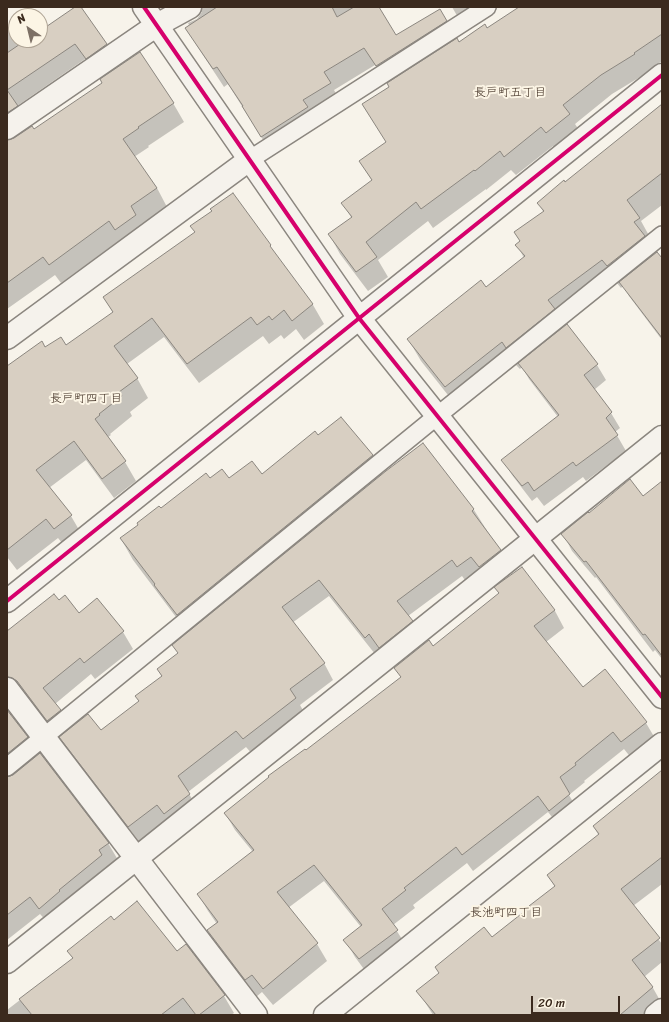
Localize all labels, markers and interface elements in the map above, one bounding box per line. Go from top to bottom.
north arrow [8,8,48,48]
text: N [13,9,30,29]
district label: 長戸町五丁目 [474,86,546,100]
district label: 長戸町四丁目 [50,392,122,406]
district label: 長池町四丁目 [470,906,542,920]
scale bar [533,988,622,1014]
text: 20 m [538,992,565,1014]

